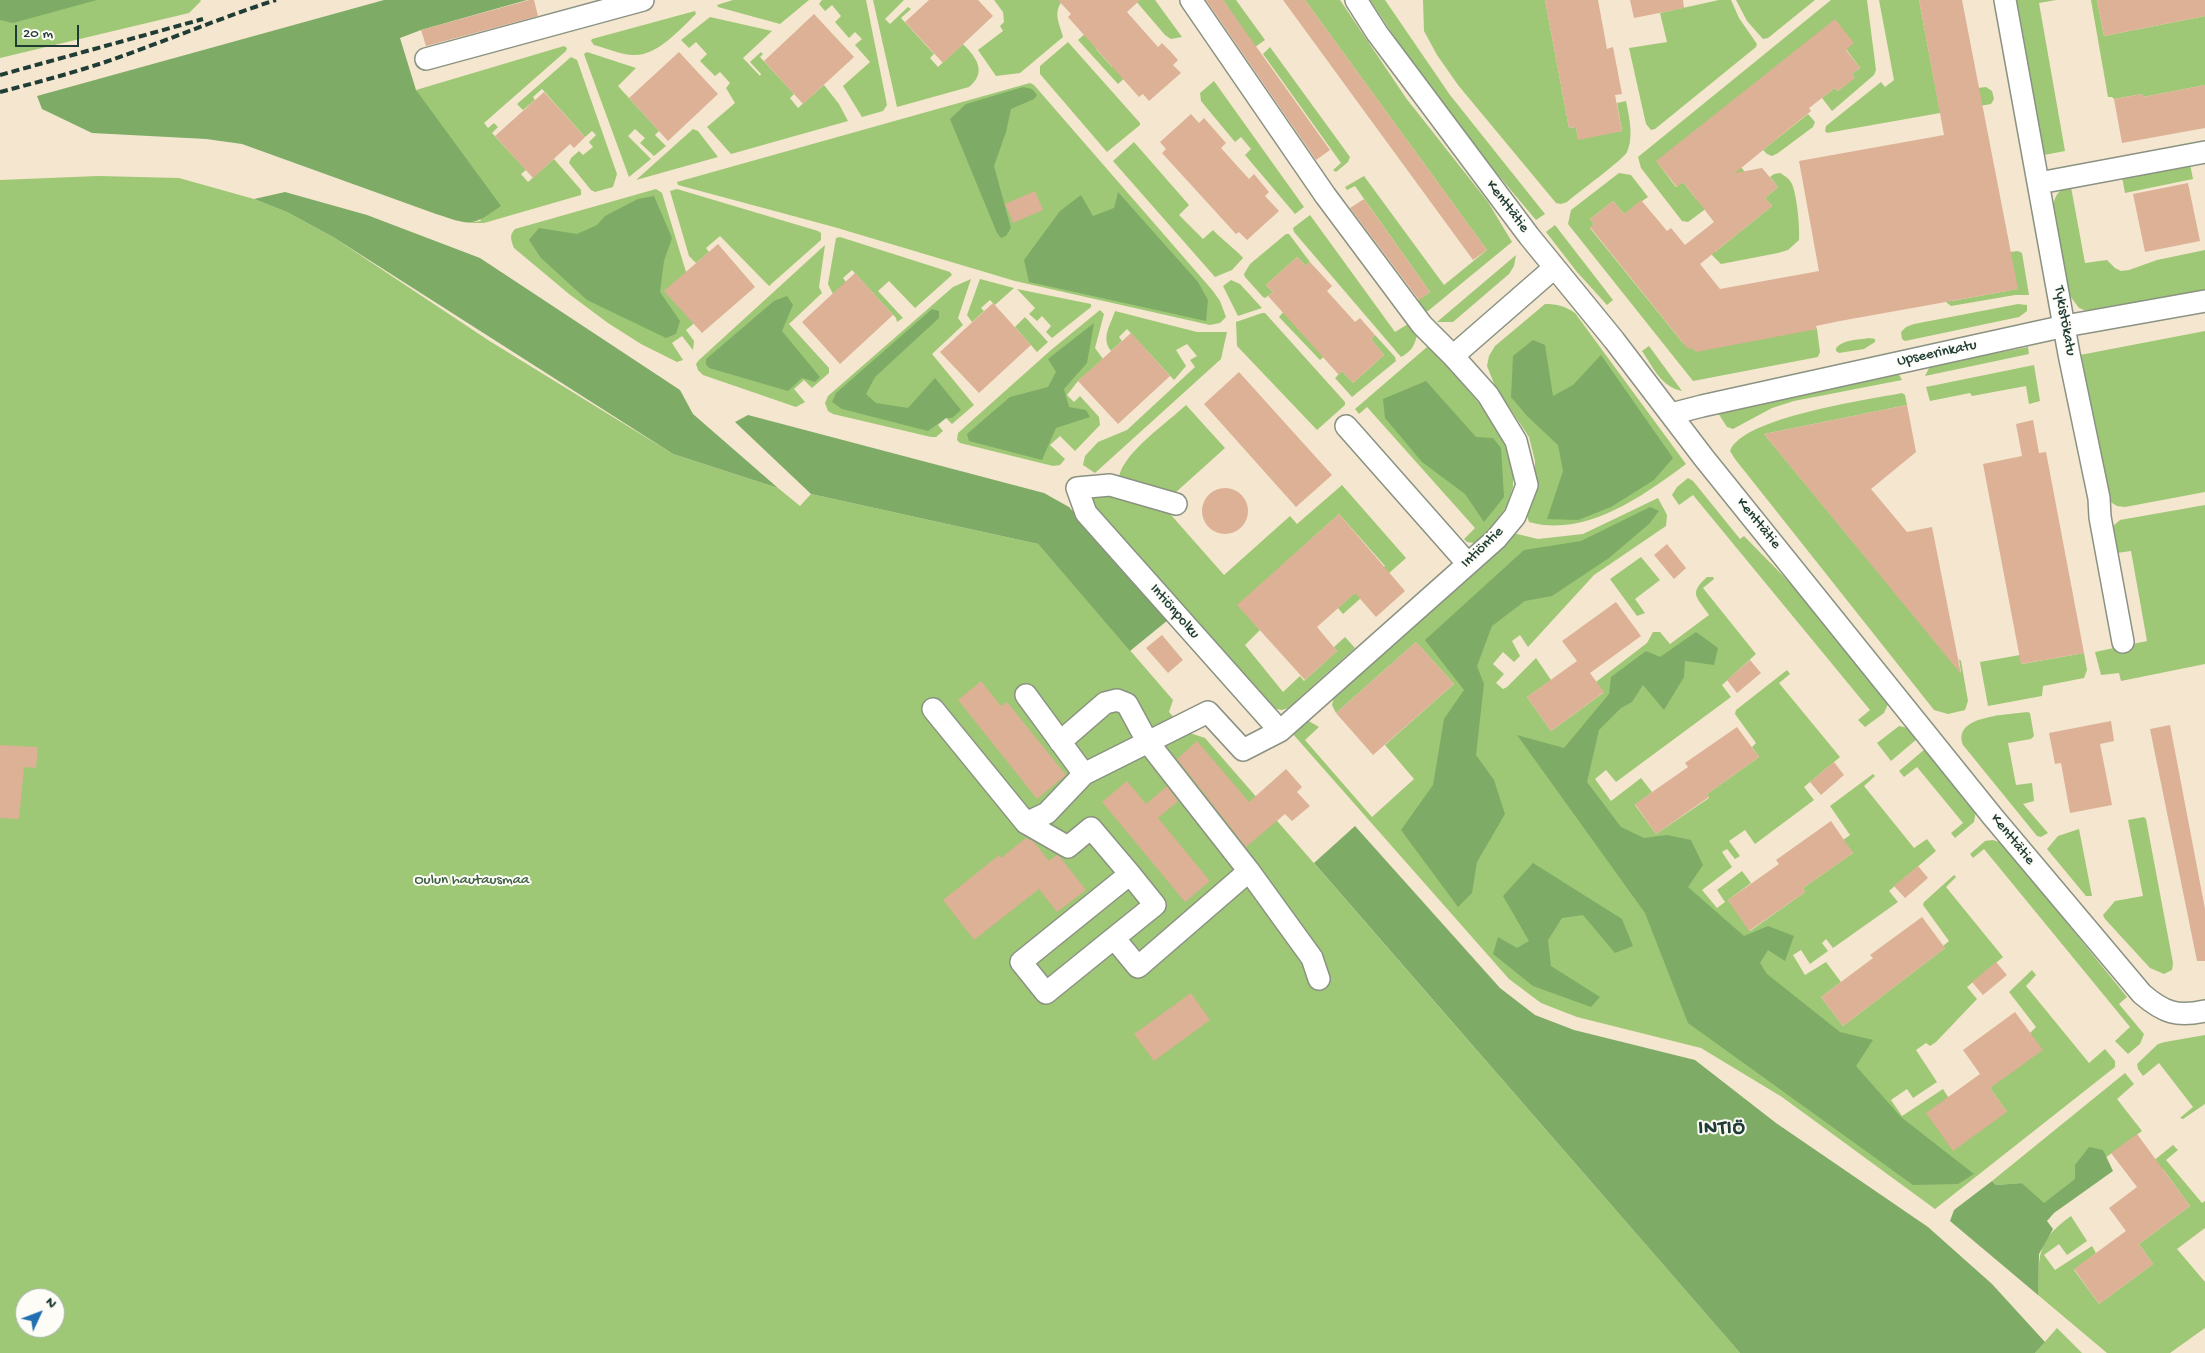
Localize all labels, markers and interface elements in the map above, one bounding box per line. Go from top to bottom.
scale bar [18,15,81,47]
text: 20 m [23,25,53,43]
street label: Kenttätie [1482,177,1532,237]
street label: Tykistökatu [2049,285,2079,357]
street label: Upseerinkatu [1896,337,1978,371]
street label: Kenttätie [1732,495,1784,553]
street label: Intiöntie [1458,523,1508,573]
street label: Intiönpolku [1145,581,1203,643]
street label: Kenttätie [1986,811,2038,869]
park label: Oulun hautausmaa [415,872,529,890]
district label: INTIÖ [1698,1118,1746,1142]
north arrow [15,1288,65,1338]
text: N [41,1294,60,1312]

